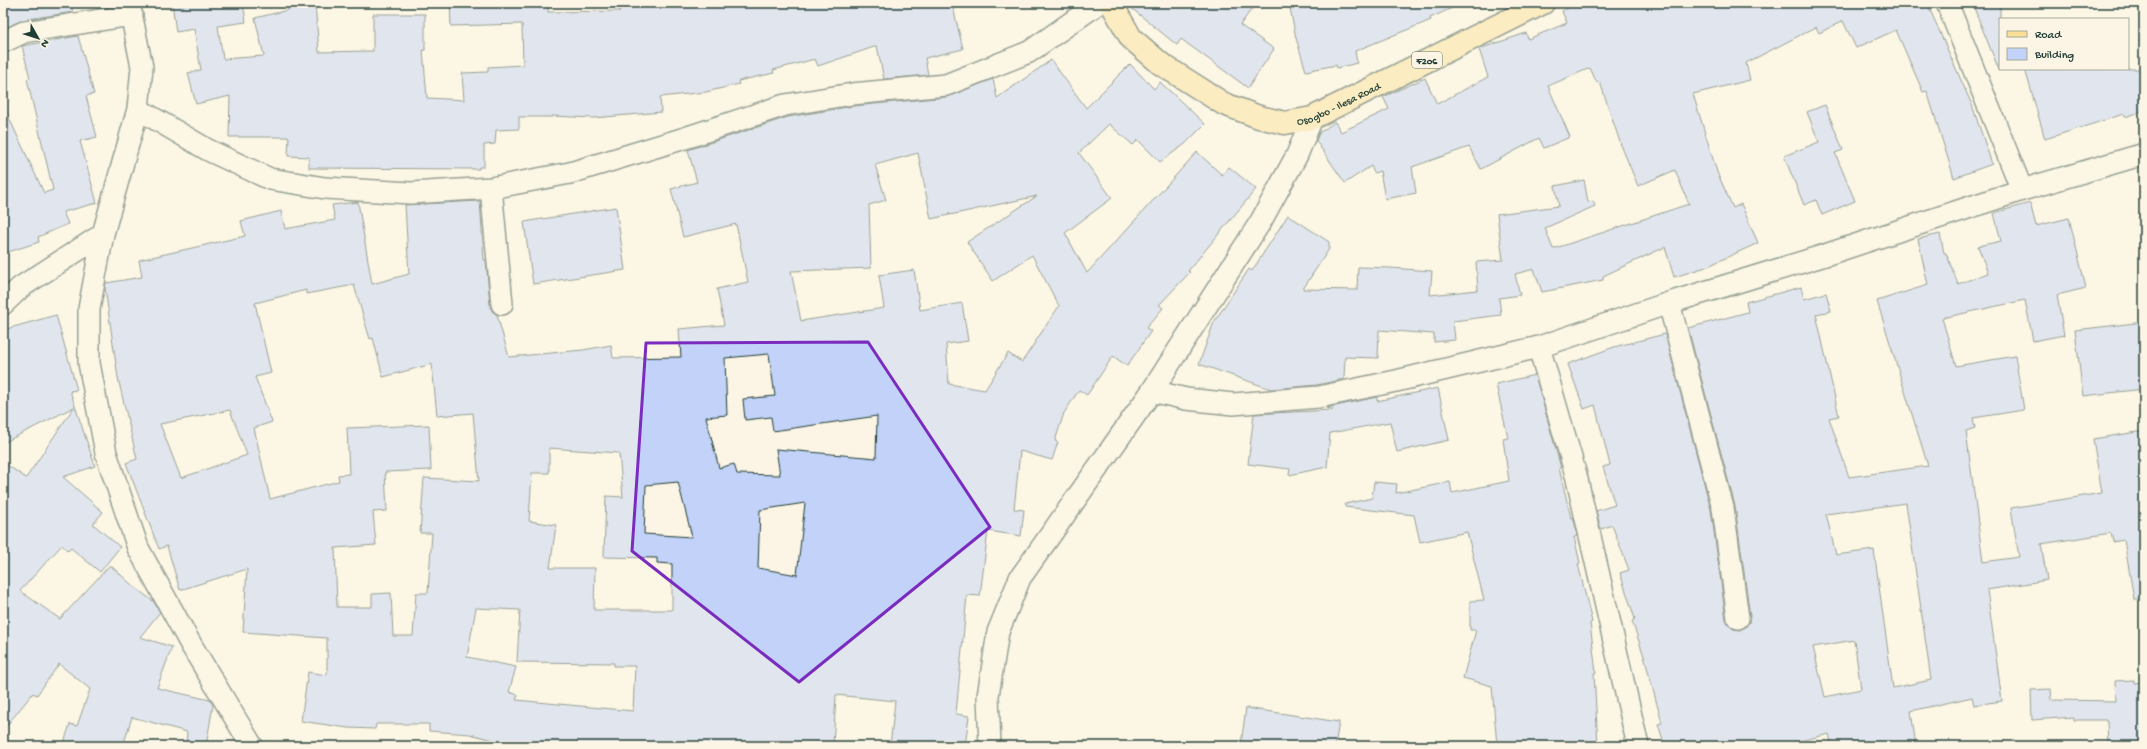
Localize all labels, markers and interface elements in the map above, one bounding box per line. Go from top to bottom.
north arrow [18,18,58,58]
legend [1999,18,2129,70]
text: Road [2035,29,2062,43]
text: N [37,36,51,50]
text: Building [2034,49,2074,63]
road number: F206 [1412,52,1442,68]
street label: Osogbo - Ilesa Road [1296,80,1384,129]

